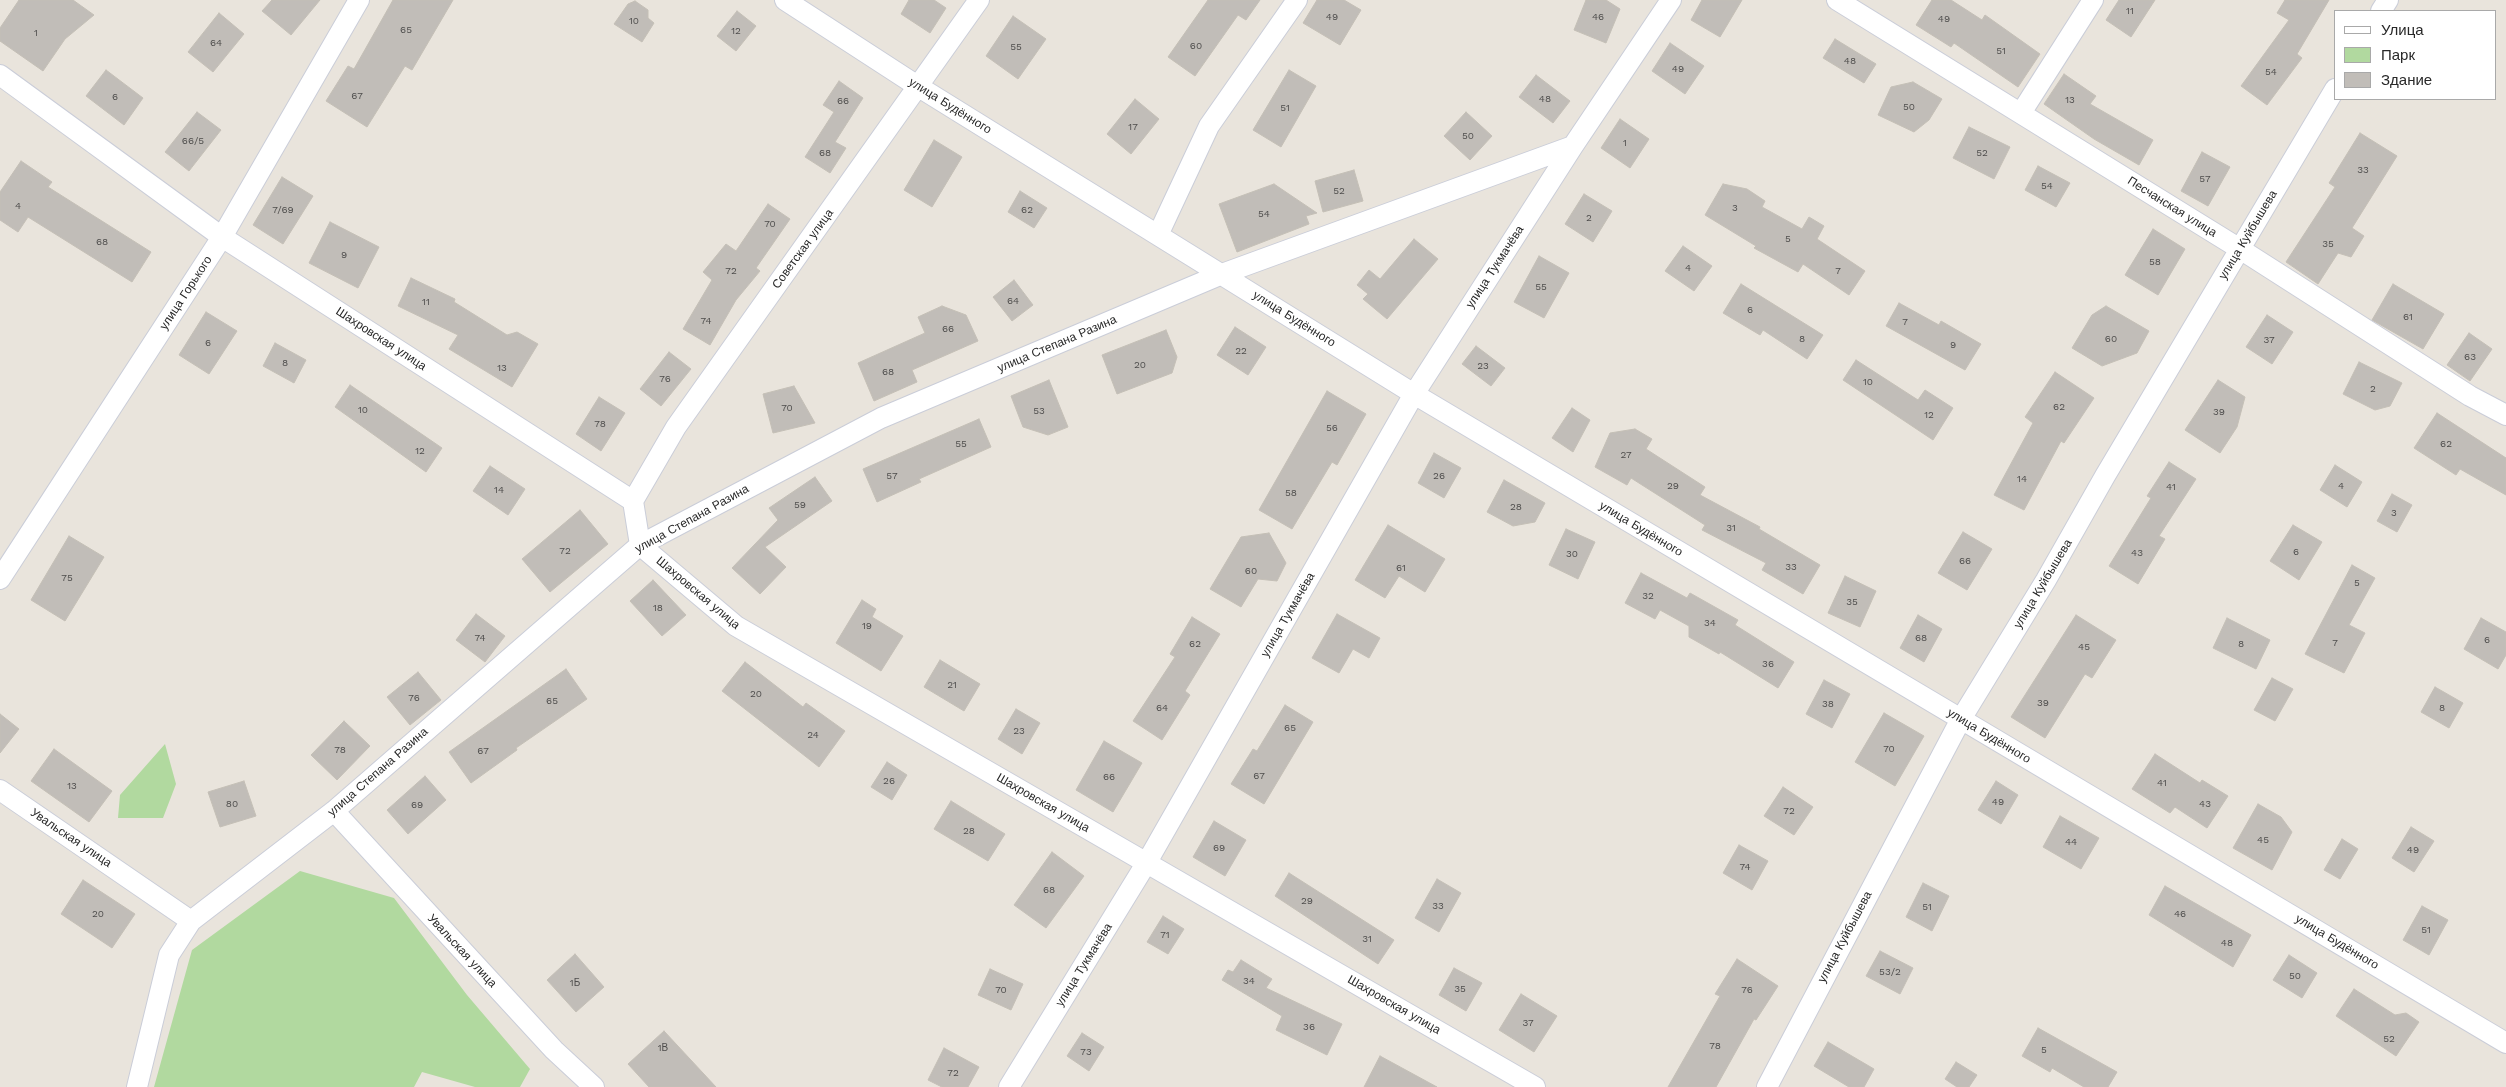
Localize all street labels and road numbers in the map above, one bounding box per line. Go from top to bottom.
street label: улица Будённого [906,75,994,137]
street label: Песчанская улица [2125,174,2219,240]
street label: улица Куйбышева [2216,188,2280,282]
street label: Советская улица [769,206,837,292]
street label: улица Тукмачёва [1463,223,1527,311]
street label: улица Горького [157,253,215,333]
street label: улица Будённого [1250,288,1338,350]
street label: Шахровская улица [333,304,429,374]
street label: улица Степана Разина [995,312,1119,376]
street label: улица Степана Разина [633,482,751,556]
street label: улица Будённого [1597,498,1685,560]
street label: улица Куйбышева [2011,537,2075,631]
street label: Шахровская улица [653,554,743,632]
street label: улица Тукмачёва [1258,570,1318,660]
street label: улица Будённого [1945,705,2033,767]
street label: улица Степана Разина [325,725,431,819]
street label: Шахровская улица [994,771,1092,835]
street label: Увальская улица [28,806,114,870]
street label: улица Куйбышева [1815,889,1875,985]
street label: Увальская улица [424,911,500,991]
street label: улица Будённого [2293,911,2381,973]
street label: улица Тукмачёва [1053,921,1115,1009]
street label: Шахровская улица [1345,973,1443,1037]

